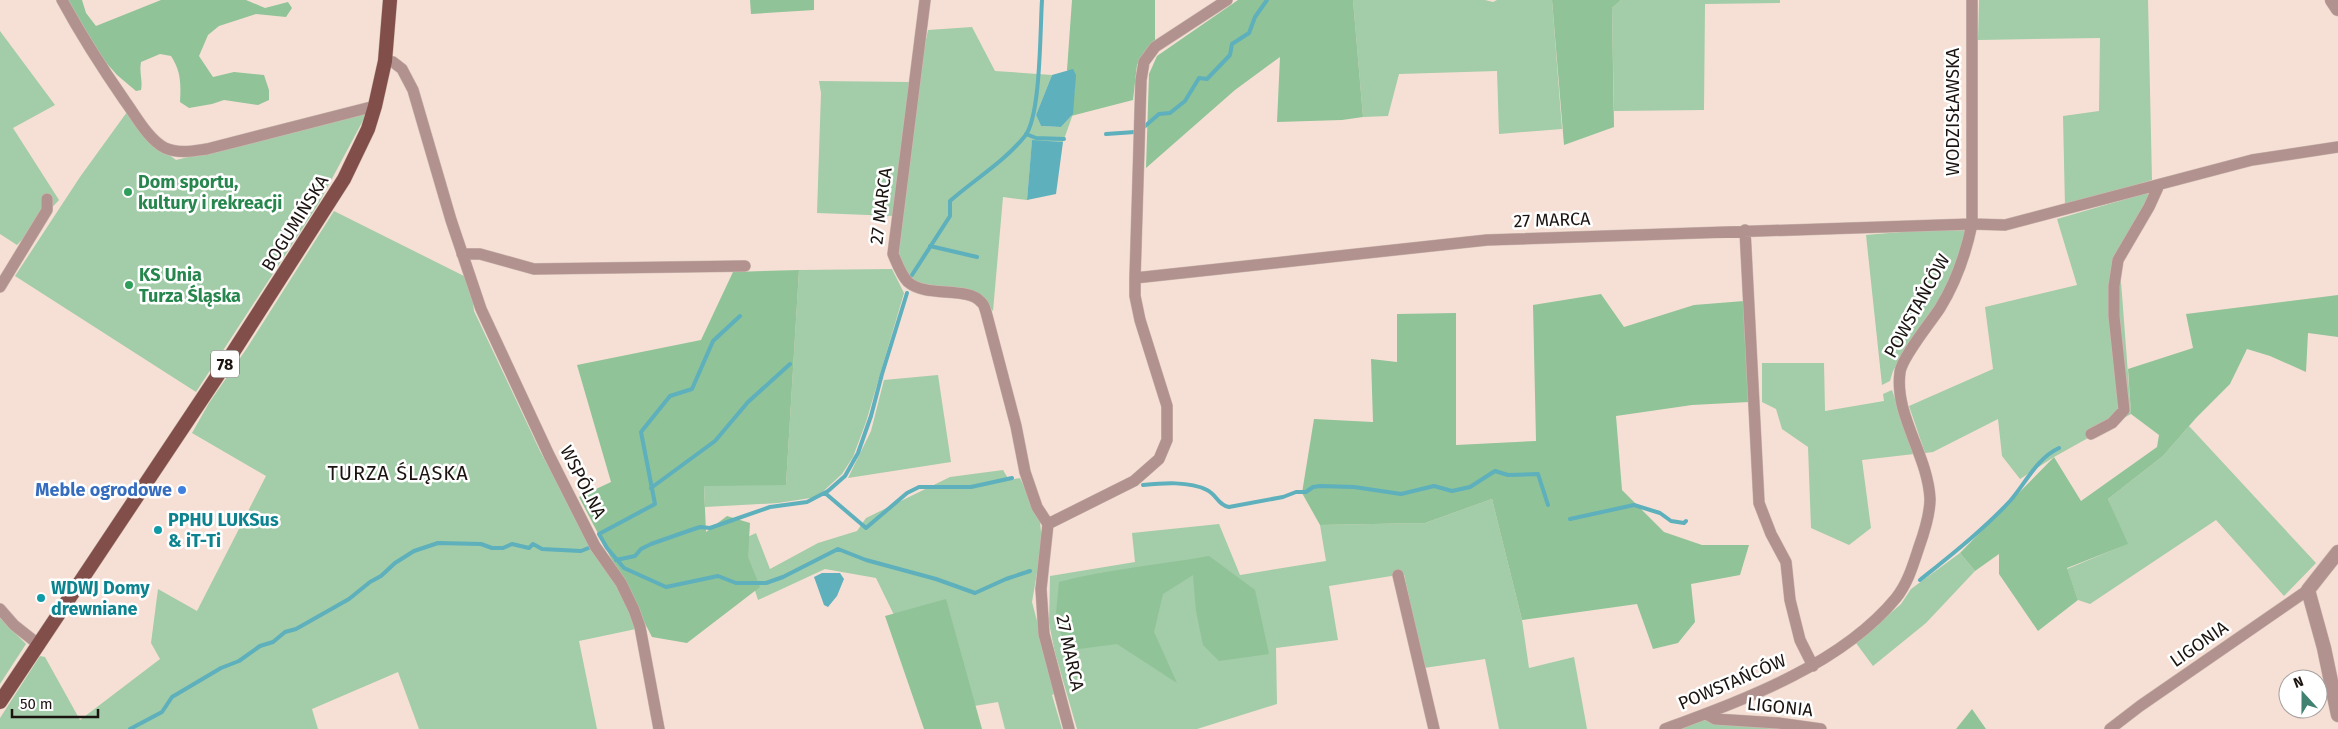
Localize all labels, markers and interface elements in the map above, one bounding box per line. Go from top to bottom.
street label: WODZISŁAWSKA [1942,47,1964,176]
street label: 27 MARCA [865,166,897,246]
street label: BOGUMIŃSKA [256,170,334,275]
place label: Dom sportu, kultury i rekreacji [138,171,282,214]
marker: Dom sportu, kultury i rekreacji [122,186,134,198]
street label: 27 MARCA [1513,208,1592,232]
street label: POWSTAŃCÓW [1879,250,1955,362]
place label: KS Unia Turza Śląska [139,264,241,307]
marker: KS Unia Turza Śląska [123,279,135,291]
road number: 78 [211,350,239,378]
street label: WSPÓLNA [555,442,611,523]
district label: TURZA ŚLĄSKA [327,461,469,485]
place label: Meble ogrodowe [35,479,172,501]
marker: Meble ogrodowe [176,484,188,496]
place label: PPHU LUKSus & iT-Ti [168,509,279,552]
marker: PPHU LUKSus & iT-Ti [152,524,164,536]
place label: WDWJ Domy drewniane [51,577,150,620]
marker: WDWJ Domy drewniane [35,592,47,604]
street label: 27 MARCA [1051,613,1089,694]
street label: LIGONIA [2166,616,2233,672]
street label: POWSTAŃCÓW [1674,648,1789,715]
north arrow [2278,669,2328,719]
text: N [2291,673,2306,692]
scale bar [12,686,99,718]
street label: LIGONIA [1746,693,1815,721]
text: 50 m [20,695,53,713]

